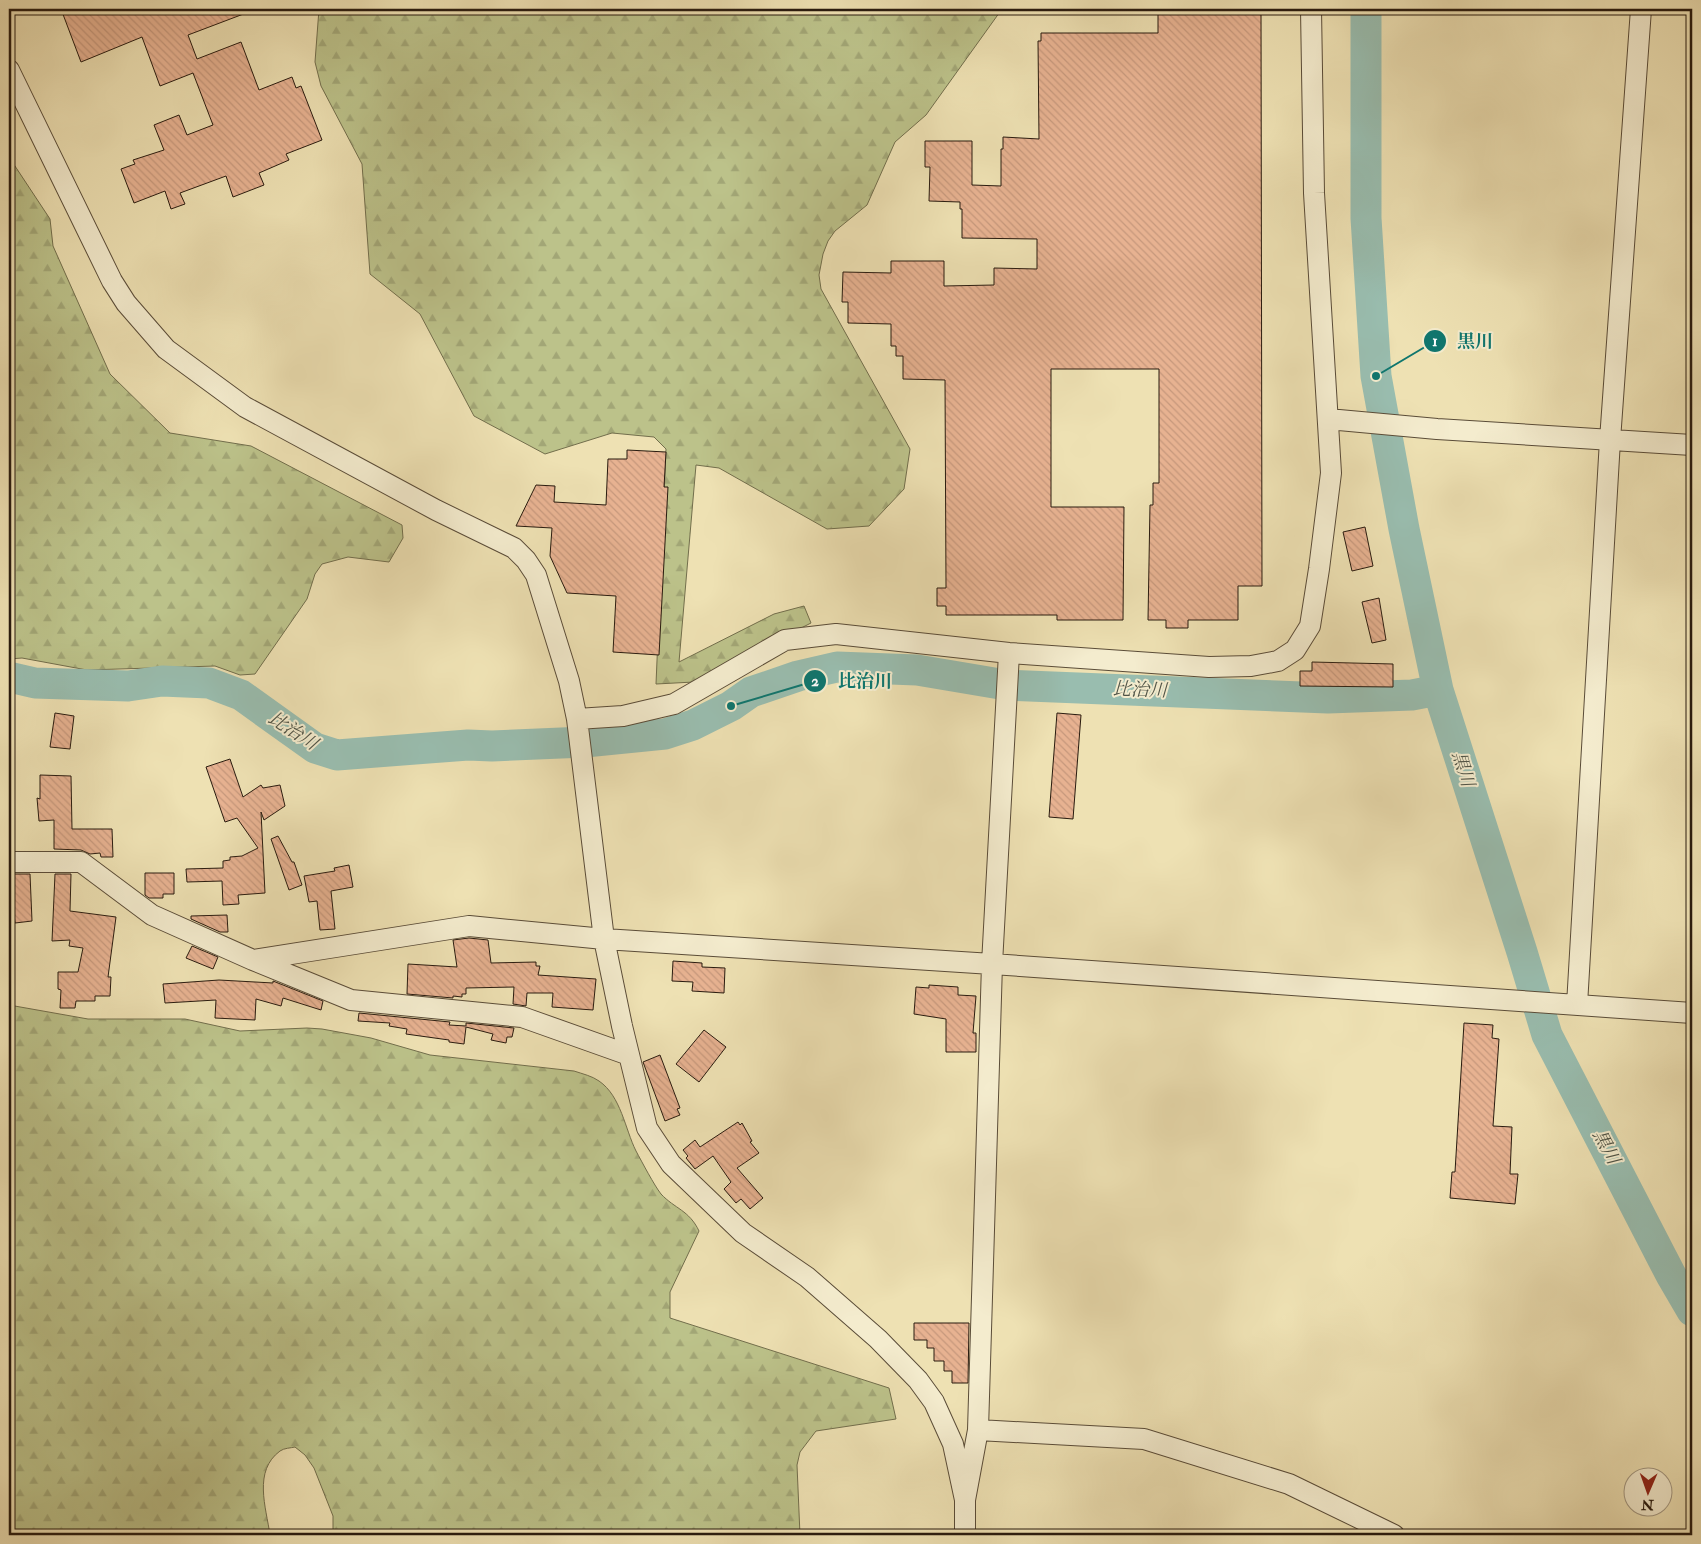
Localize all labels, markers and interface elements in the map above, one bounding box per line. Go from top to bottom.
callout: 黒川 [1422,325,1503,358]
text: 黒川 [1457,330,1493,353]
text: 1 [1432,332,1438,351]
callout: 比治川 [803,664,902,697]
text: 比治川 [838,670,892,693]
text: 2 [811,672,819,691]
water label: 比治川 [1113,678,1169,703]
water label: 比治川 [264,707,324,756]
water label: 黒川 [1447,748,1480,791]
water label: 黒川 [1587,1126,1626,1170]
north arrow [1624,1466,1674,1516]
text: N [1641,1496,1655,1513]

